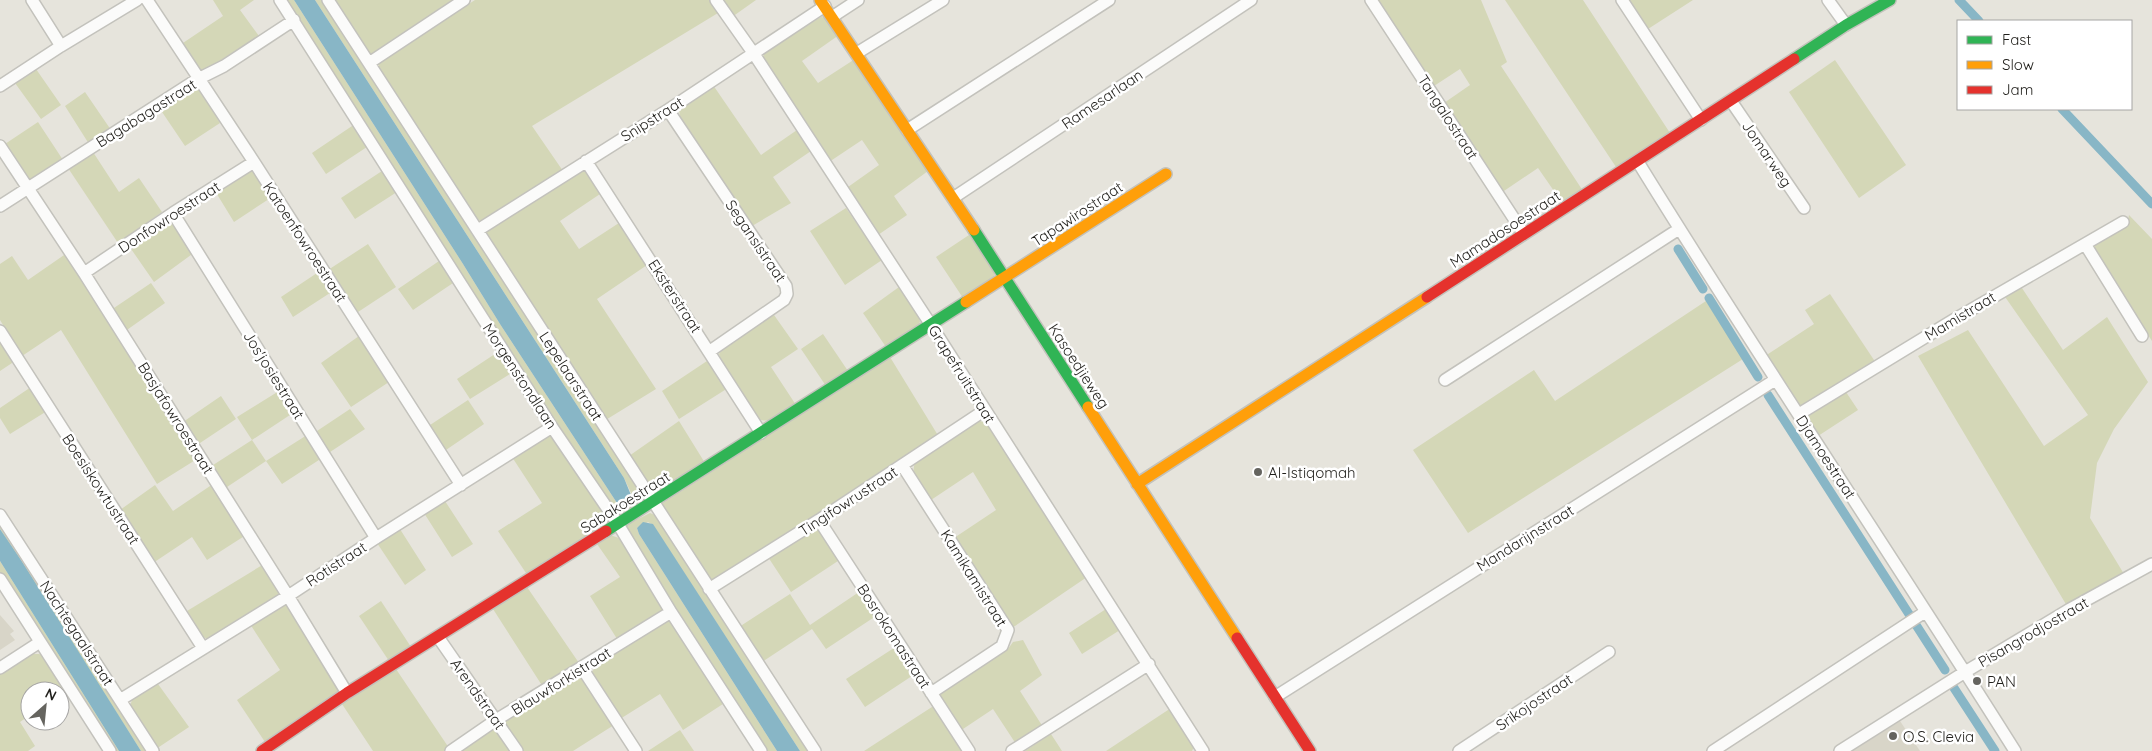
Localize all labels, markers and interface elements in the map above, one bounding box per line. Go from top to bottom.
legend [1957,20,2132,110]
text: Fast [2002,30,2031,49]
text: Slow [2002,55,2034,74]
street label: Ramesarlaan [1058,65,1146,133]
street label: Tangalostraat [1414,71,1482,163]
street label: Bagabagastraat [92,74,200,152]
text: Jam [2002,80,2033,99]
street label: Snipstraat [617,92,687,146]
street label: Jomarweg [1738,117,1796,191]
street label: Donfowroestraat [114,177,224,257]
street label: Tapawirostraat [1028,177,1126,251]
street label: Katoenfowroestraat [259,178,351,306]
street label: Mamadosoestraat [1446,186,1564,272]
street label: Segansistraat [721,196,791,286]
street label: Eksterstraat [644,256,706,336]
street label: Mamistraat [1921,287,1999,345]
street label: Morgenstondlaan [479,319,561,433]
street label: Kasoedjieweg [1044,320,1114,412]
street label: Grapefruitstraat [924,321,1000,427]
street label: Jos'josiestraat [239,327,309,423]
street label: Lepelaarstraat [535,328,607,424]
street label: Basjafowroestraat [134,359,218,477]
street label: Djamoestraat [1792,411,1860,503]
street label: Boesiskowtustraat [58,430,144,548]
street label: Tingifowrustraat [795,462,901,540]
place label: Al-Istiqomah [1268,463,1356,482]
marker: Al-Istiqomah [1252,466,1264,478]
street label: Sabakoestraat [577,467,673,537]
street label: Mandarijnstraat [1473,500,1577,576]
street label: Kamikamistraat [936,526,1012,630]
street label: Rotistraat [302,537,370,591]
street label: Nachtegaalstraat [36,577,118,689]
street label: Bosrokomastraat [853,580,935,692]
street label: Pisangrodjostraat [1974,593,2092,671]
street label: Blauwforkistraat [508,643,614,719]
street label: Arendstraat [447,655,509,733]
street label: Srikojostraat [1492,669,1576,735]
place label: PAN [1987,672,2016,691]
marker: PAN [1971,675,1983,687]
north arrow [20,681,70,731]
text: N [42,684,60,705]
place label: O.S. Clevia [1903,727,1974,746]
marker: O.S. Clevia [1887,730,1899,742]

